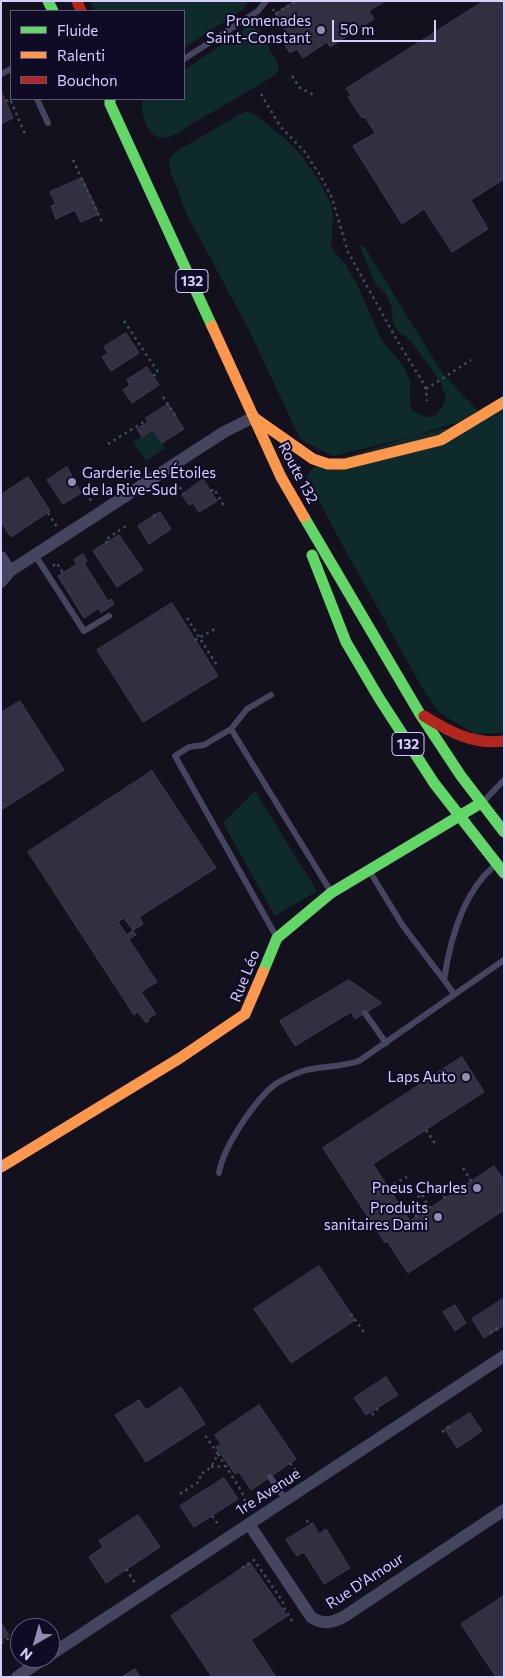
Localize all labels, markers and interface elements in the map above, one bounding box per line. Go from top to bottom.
legend [10,10,185,100]
scale bar [335,10,439,42]
place label: Promenades Saint-Constant [206,12,311,47]
text: 50 m [340,20,374,38]
text: Fluide [57,21,98,39]
marker: Promenades Saint-Constant [315,24,327,36]
text: Ralenti [57,46,105,64]
text: Bouchon [57,71,118,89]
road number: 132 [176,270,208,292]
street label: Route 132 [274,439,322,507]
place label: Garderie Les Étoiles de la Rive-Sud [82,464,216,499]
marker: Garderie Les Étoiles de la Rive-Sud [66,476,78,488]
road number: 132 [392,732,424,756]
street label: Rue Léo [226,947,264,1005]
place label: Laps Auto [388,1068,456,1086]
marker: Laps Auto [460,1071,472,1083]
place label: Pneus Charles [372,1179,467,1197]
marker: Pneus Charles [471,1182,483,1194]
place label: Produits sanitaires Dami [324,1199,428,1234]
marker: Produits sanitaires Dami [432,1211,444,1223]
street label: 1re Avenue [233,1465,303,1519]
street label: Rue D'Amour [323,1549,407,1613]
north arrow [10,1618,60,1668]
text: N [17,1644,35,1664]

